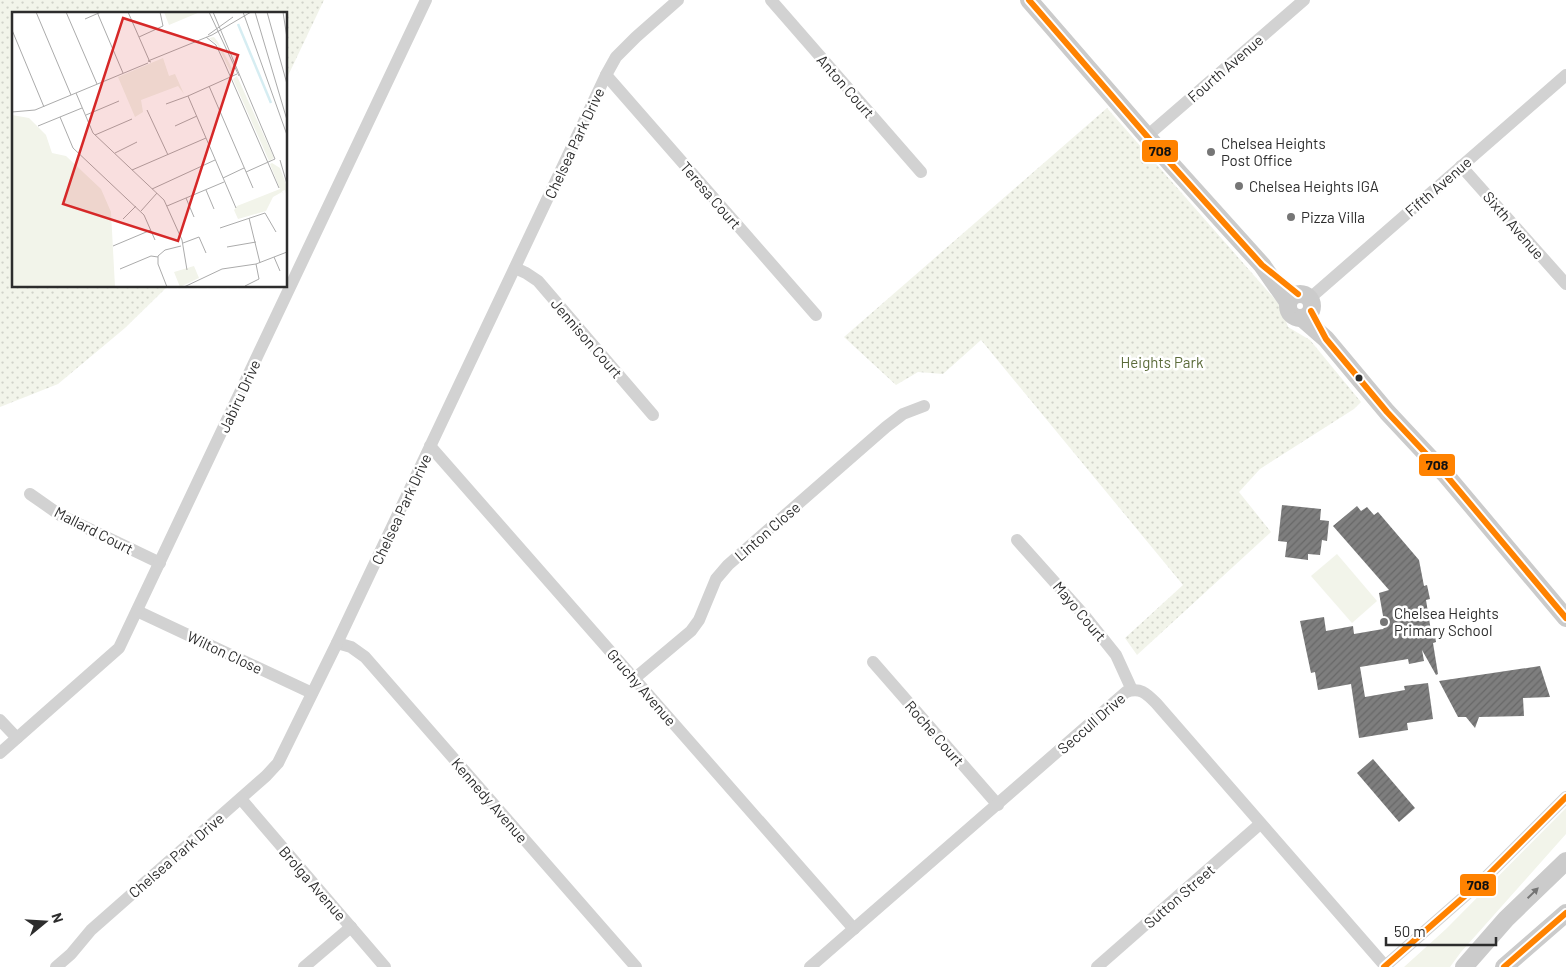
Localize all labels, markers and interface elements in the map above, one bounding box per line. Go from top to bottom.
inset map [12,12,288,288]
street label: Fourth Avenue [1184,30,1266,106]
street label: Anton Court [814,51,878,121]
street label: Chelsea Park Drive [540,85,608,201]
place label: Chelsea Heights Post Office [1221,134,1326,169]
line badge: 708 [1141,139,1179,163]
text: 708 [1149,142,1172,159]
marker: Chelsea Heights Post Office [1205,146,1217,158]
street label: Fifth Avenue [1401,152,1475,220]
street label: Teresa Court [677,158,745,232]
place label: Chelsea Heights IGA [1249,177,1379,195]
marker: Chelsea Heights IGA [1233,180,1245,192]
street label: Sixth Avenue [1480,187,1548,263]
place label: Pizza Villa [1301,208,1365,226]
marker: Pizza Villa [1285,211,1297,223]
street label: Jennison Court [548,295,626,381]
park label: Heights Park [1121,353,1204,371]
street label: Jabiru Drive [214,357,264,435]
unlabelled marker [1354,373,1364,383]
street label: Chelsea Park Drive [367,451,435,567]
line badge: 708 [1418,453,1456,477]
text: 708 [1426,456,1449,473]
street label: Linton Close [731,498,803,564]
street label: Mallard Court [52,502,136,558]
street label: Mayo Court [1050,577,1110,645]
place label: Chelsea Heights Primary School [1394,604,1499,639]
marker: Chelsea Heights Primary School [1378,616,1390,628]
street label: Wilton Close [185,627,265,677]
street label: Gruchy Avenue [604,645,680,729]
street label: Seccull Drive [1054,689,1128,757]
street label: Roche Court [902,697,968,769]
street label: Kennedy Avenue [448,754,532,846]
street label: Chelsea Park Drive [125,809,227,901]
street label: Brolga Avenue [276,842,350,924]
street label: Sutton Street [1140,860,1218,932]
line badge: 708 [1459,873,1497,897]
text: 708 [1467,876,1490,893]
one-way arrow [1526,887,1538,899]
north arrow [20,897,70,947]
text: N [48,911,67,925]
scale bar [1386,914,1496,946]
text: 50 m [1394,922,1426,940]

